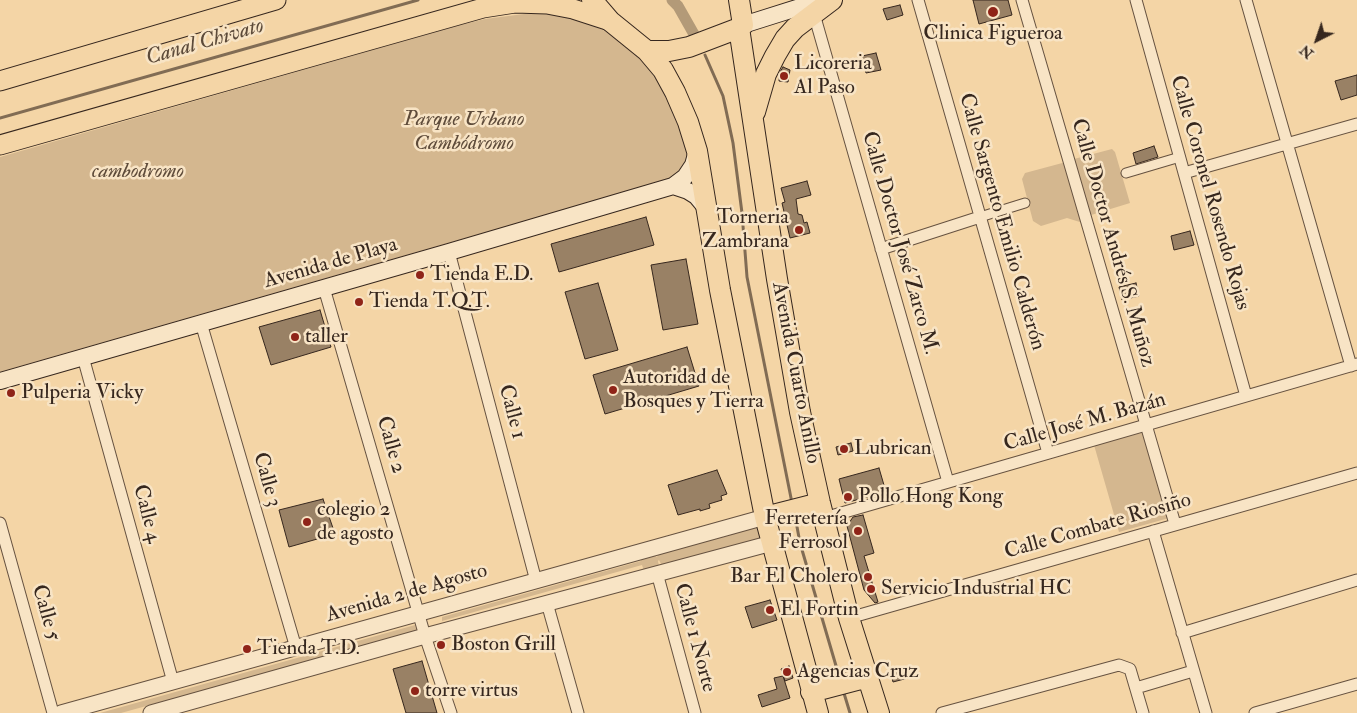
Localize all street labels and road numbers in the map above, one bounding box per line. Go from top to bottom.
street label: Calle Coronel Rosendo Rojas [1163,73,1255,313]
street label: Calle Sargento Emilio Calderón [952,91,1050,353]
street label: Calle Doctor Andrés S. Muñoz [1064,116,1160,370]
street label: Calle Doctor José Zarco M. [855,129,943,357]
street label: Avenida de Playa [261,233,401,295]
street label: Avenida Cuarto Anillo [765,280,825,466]
street label: Calle 1 [492,382,530,442]
street label: Calle José M. Bazán [1001,388,1169,458]
street label: Calle 2 [370,413,410,477]
street label: Calle 3 [246,450,286,510]
street label: Calle 4 [126,482,166,546]
street label: Calle Combate Riosiño [1002,488,1194,566]
street label: Avenida 2 de Agosto [323,559,491,629]
street label: Calle 1 Norte [667,581,721,695]
street label: Calle 5 [25,582,65,644]

